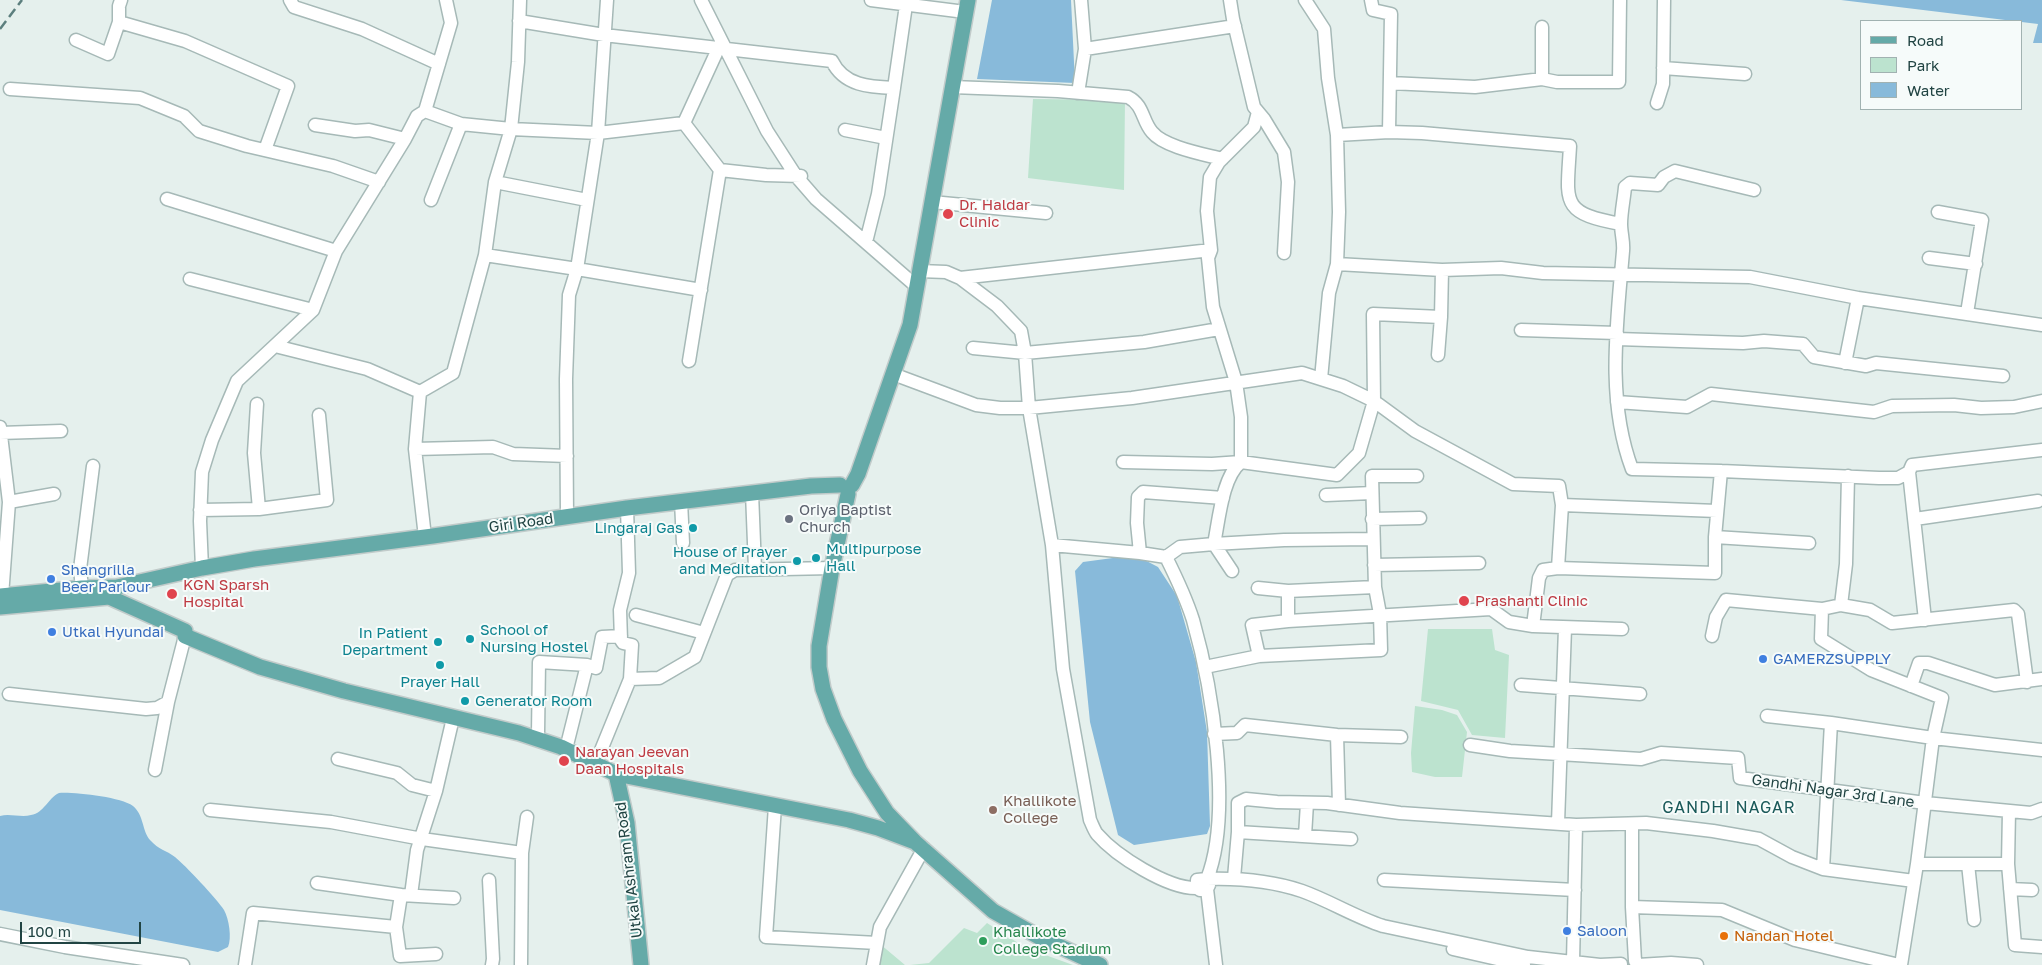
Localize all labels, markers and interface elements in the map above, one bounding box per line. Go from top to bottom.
legend [1860,20,2022,110]
text: Road [1907,31,1944,49]
text: Park [1907,56,1939,74]
text: Water [1907,81,1950,99]
place label: Dr. Haldar Clinic [959,196,1030,231]
marker: Dr. Haldar Clinic [941,207,955,221]
place label: Oriya Baptist Church [799,501,892,536]
street label: Giri Road [488,510,554,536]
marker: Oriya Baptist Church [783,513,795,525]
place label: Lingaraj Gas [595,519,683,537]
marker: Lingaraj Gas [687,522,699,534]
place label: Multipurpose Hall [826,540,922,575]
place label: House of Prayer and Meditation [673,543,787,578]
marker: Multipurpose Hall [810,552,822,564]
marker: House of Prayer and Meditation [791,555,803,567]
place label: Shangrilla Beer Parlour [61,561,151,596]
marker: Shangrilla Beer Parlour [45,573,57,585]
place label: KGN Sparsh Hospital [183,576,269,611]
marker: KGN Sparsh Hospital [165,587,179,601]
place label: Prashanti Clinic [1475,592,1588,610]
marker: Prashanti Clinic [1457,594,1471,608]
place label: School of Nursing Hostel [480,621,588,656]
place label: Utkal Hyundai [62,623,164,641]
place label: In Patient Department [342,624,428,659]
marker: Utkal Hyundai [46,626,58,638]
marker: School of Nursing Hostel [464,633,476,645]
marker: In Patient Department [432,636,444,648]
place label: GAMERZSUPPLY [1773,650,1891,668]
marker: GAMERZSUPPLY [1757,653,1769,665]
marker: Prayer Hall [434,659,446,671]
place label: Prayer Hall [400,673,480,691]
place label: Generator Room [475,692,592,710]
marker: Generator Room [459,695,471,707]
place label: Narayan Jeevan Daan Hospitals [575,743,689,778]
marker: Narayan Jeevan Daan Hospitals [557,754,571,768]
street label: Gandhi Nagar 3rd Lane [1750,771,1916,811]
place label: Khallikote College [1003,792,1077,827]
district label: GANDHI NAGAR [1661,798,1797,818]
street label: Utkal Ashram Road [612,801,646,939]
marker: Khallikote College [987,804,999,816]
scale bar [22,912,144,944]
text: 100 m [28,922,71,940]
place label: Saloon [1577,922,1627,940]
place label: Khallikote College Stadium [993,923,1111,958]
marker: Saloon [1561,925,1573,937]
place label: Nandan Hotel [1734,927,1834,945]
marker: Nandan Hotel [1718,930,1730,942]
marker: Khallikote College Stadium [977,935,989,947]

